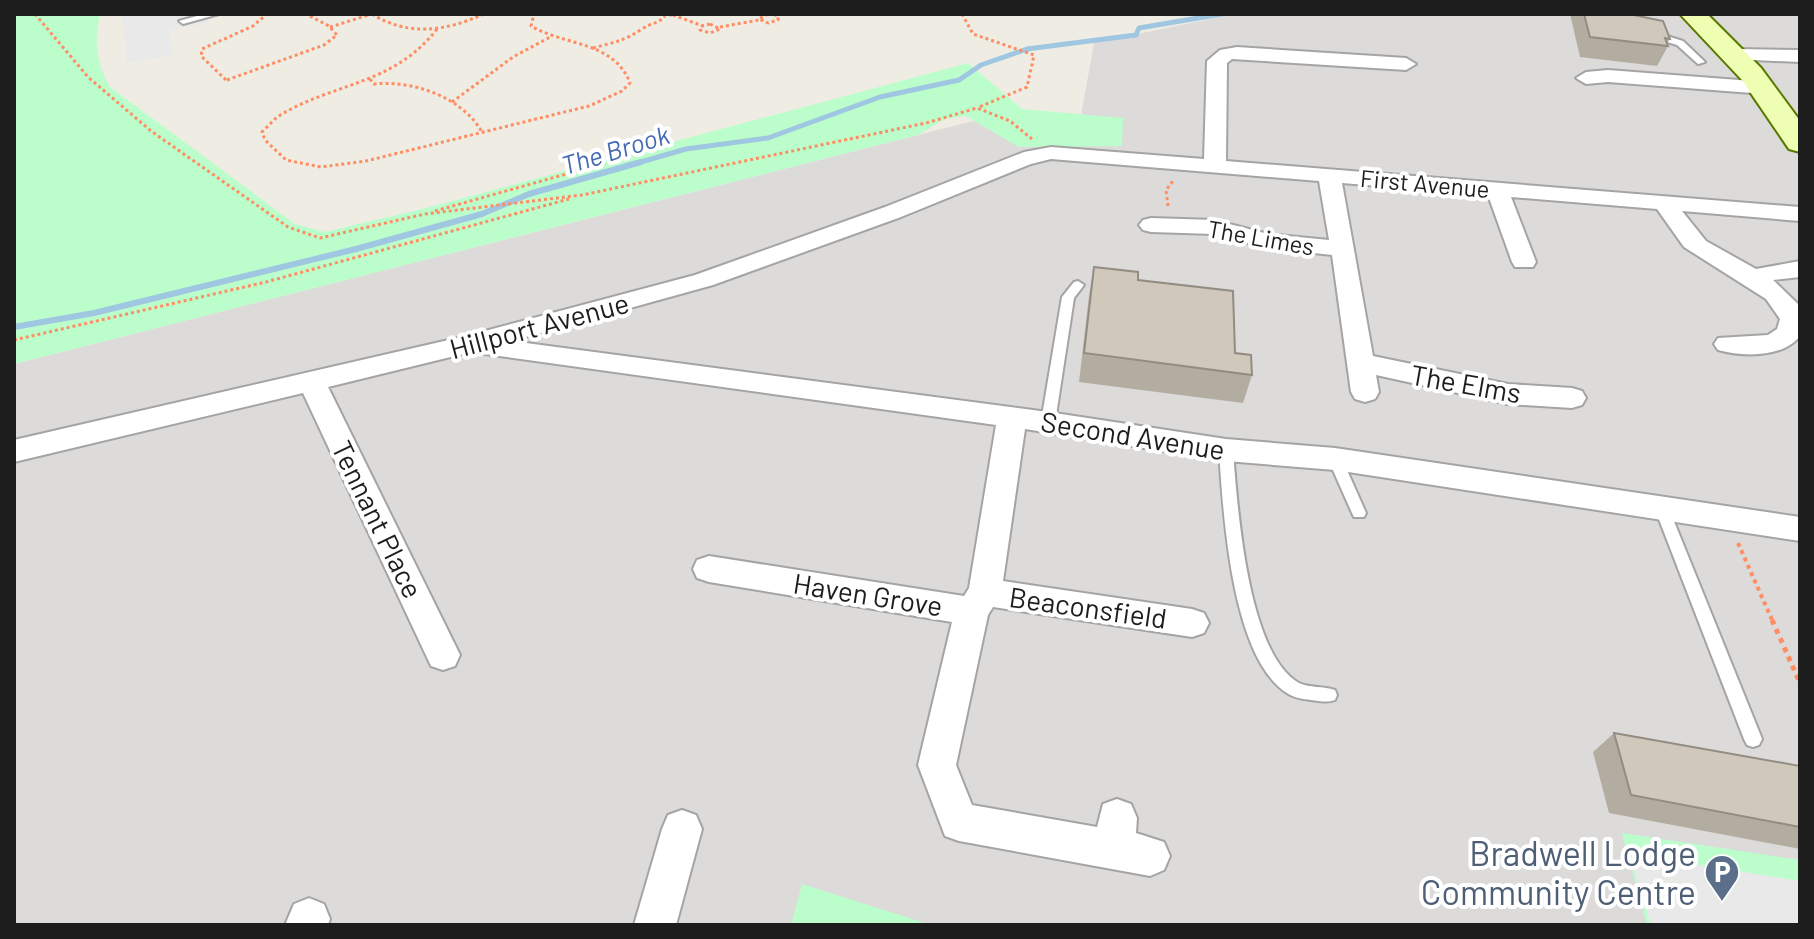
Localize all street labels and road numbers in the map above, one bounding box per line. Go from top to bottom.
street label: First Avenue [1359,163,1491,203]
street label: The Limes [1206,213,1316,261]
street label: Hillport Avenue [446,285,632,365]
street label: The Elms [1408,357,1524,409]
street label: Second Avenue [1039,404,1227,466]
street label: Tennant Place [325,435,431,603]
street label: Haven Grove [791,565,945,623]
street label: Beaconsfield [1007,579,1169,635]

